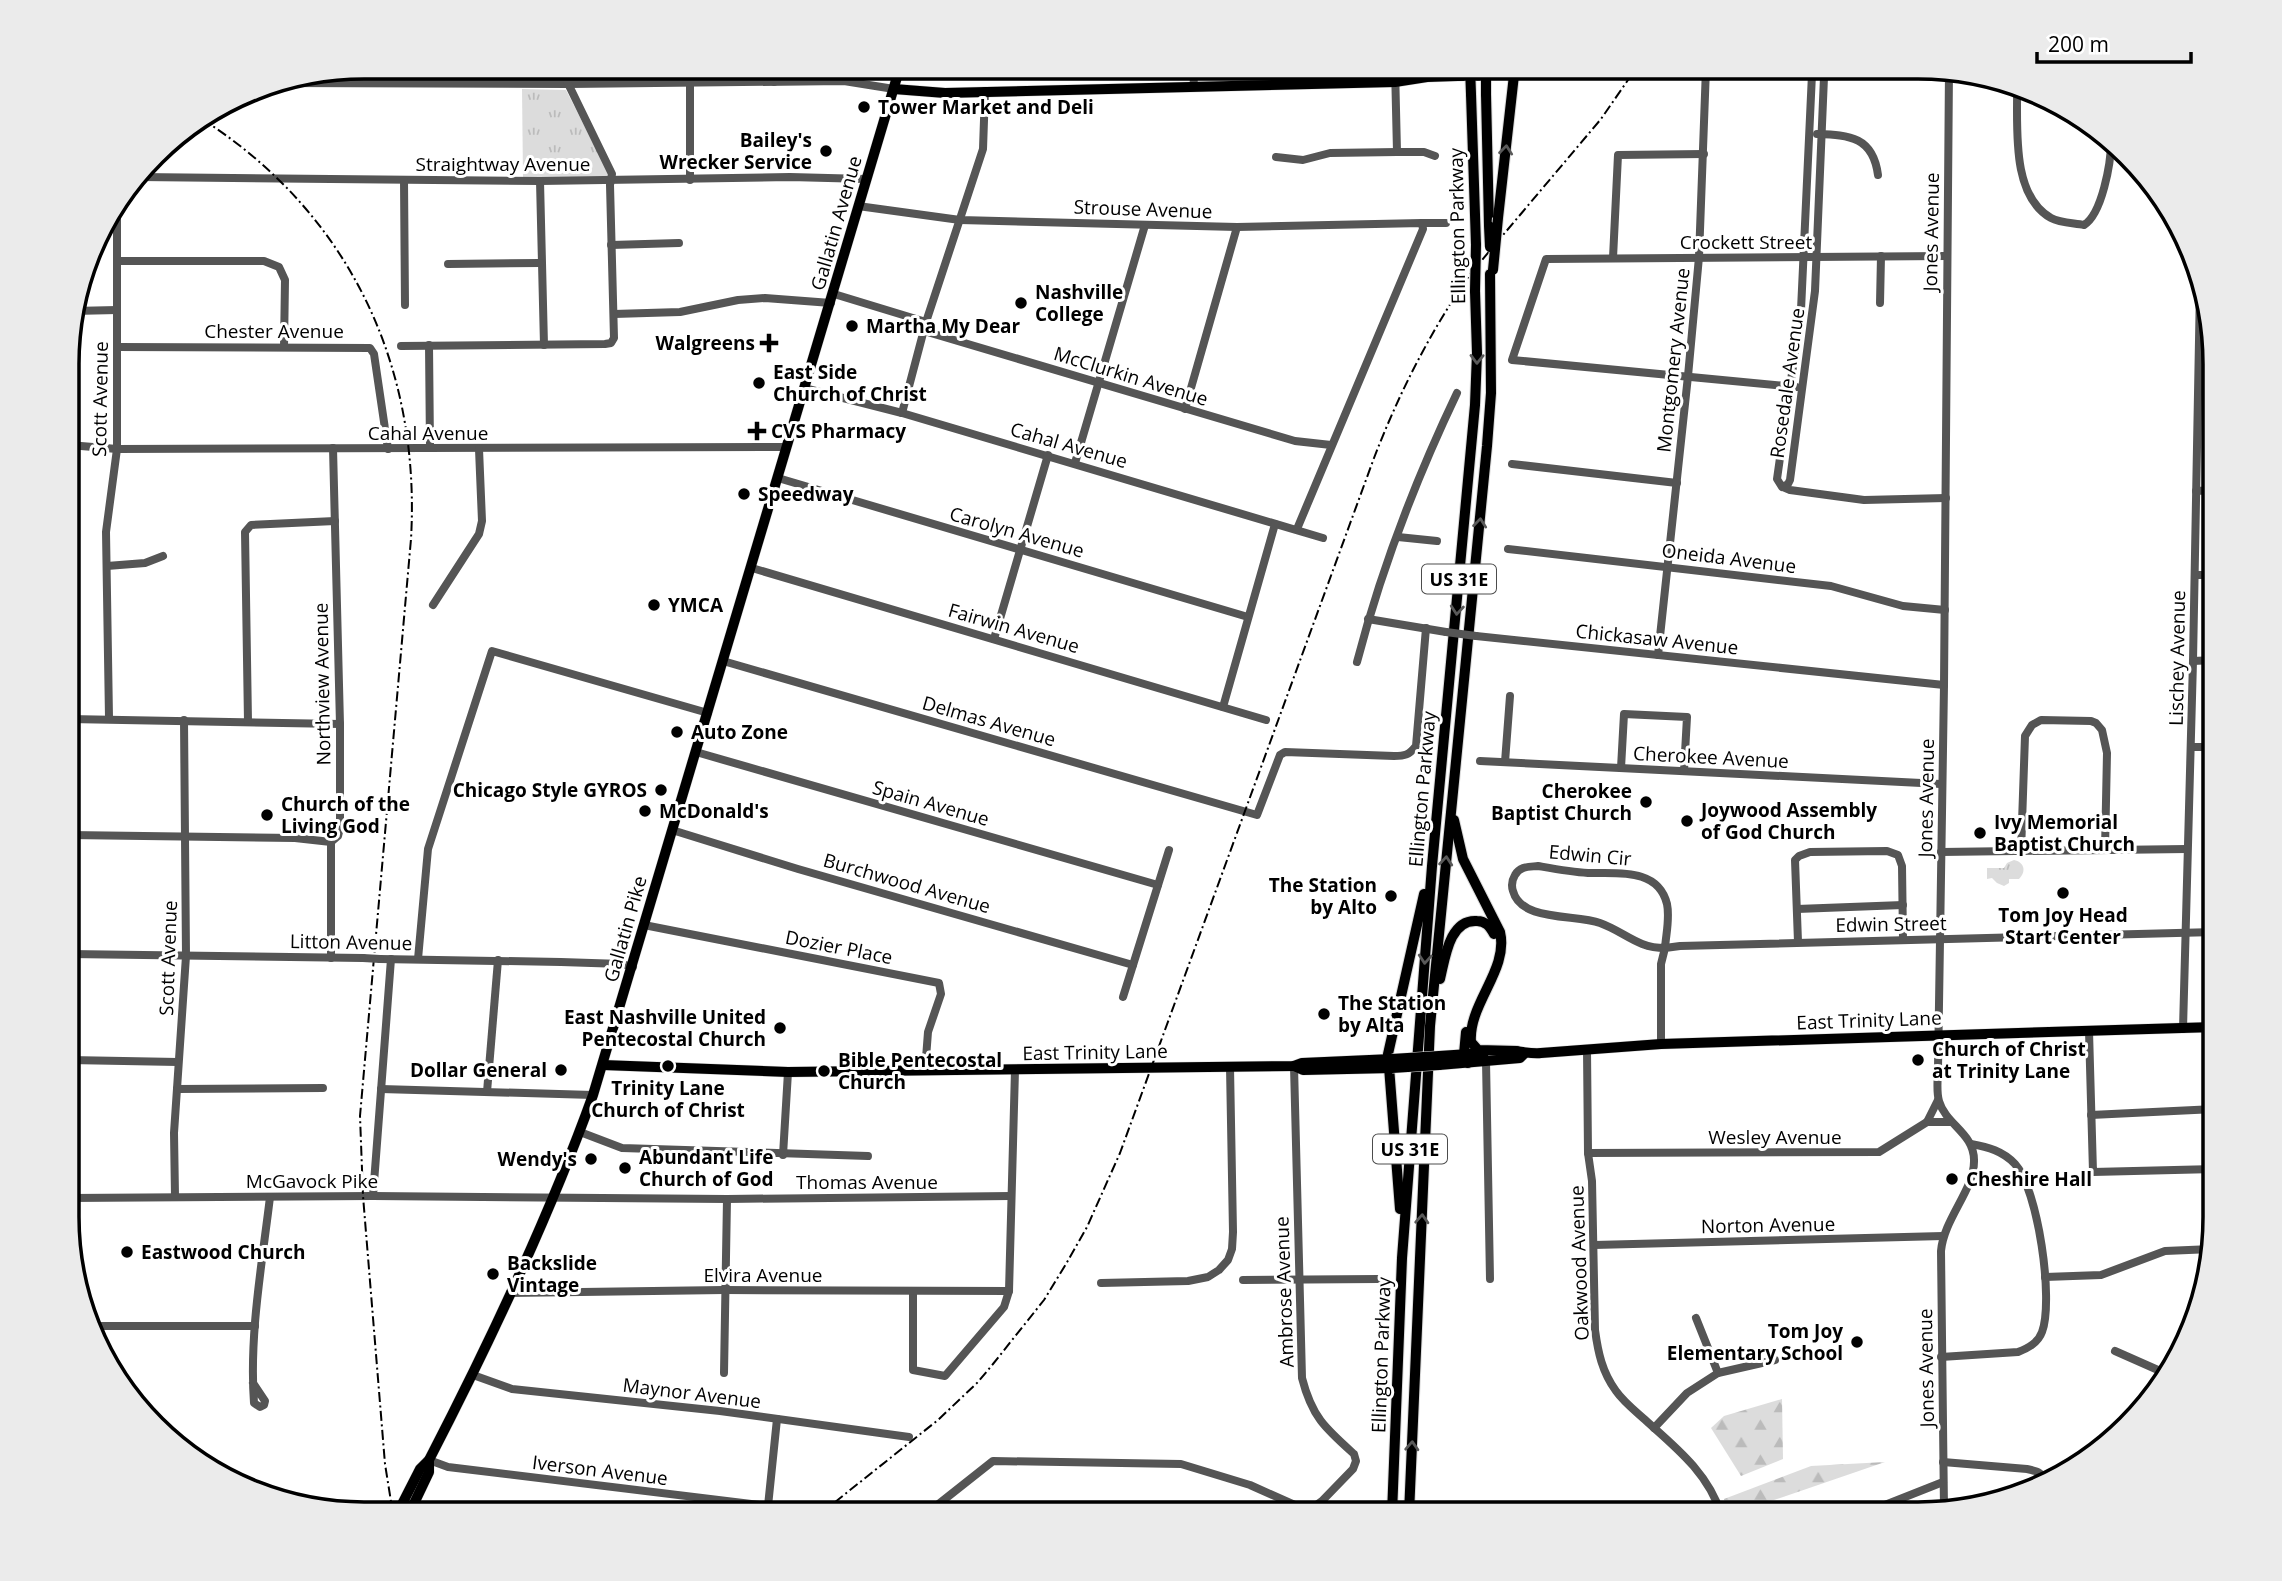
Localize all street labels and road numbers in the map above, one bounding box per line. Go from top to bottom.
street label: Ellington Parkway [1443,147,1471,304]
street label: Straightway Avenue [416,151,590,177]
street label: Gallatin Avenue [804,153,868,293]
street label: Jones Avenue [1917,172,1945,294]
street label: Strouse Avenue [1073,194,1213,224]
street label: Crockett Street [1680,229,1812,255]
street label: Montgomery Avenue [1650,266,1696,454]
street label: Rosedale Avenue [1764,306,1810,460]
street label: Chester Avenue [204,318,344,344]
street label: McClurkin Avenue [1051,340,1211,412]
street label: Scott Avenue [86,341,114,457]
street label: Cahal Avenue [1007,416,1131,474]
street label: Cahal Avenue [368,420,488,446]
street label: Carolyn Avenue [947,500,1087,564]
street label: Oneida Avenue [1660,537,1798,579]
road number: US 31E [1422,564,1496,594]
street label: Lischey Avenue [2163,590,2191,726]
street label: Fairwin Avenue [945,597,1083,659]
street label: Northview Avenue [308,602,336,766]
street label: Chickasaw Avenue [1574,618,1740,660]
street label: Delmas Avenue [919,690,1059,752]
street label: Ellington Parkway [1402,710,1442,868]
street label: Jones Avenue [1912,738,1940,860]
street label: Cherokee Avenue [1632,740,1790,774]
street label: Spain Avenue [870,774,992,832]
street label: Edwin Cir [1548,838,1633,872]
street label: Burchwood Avenue [820,847,994,919]
street label: Gallatin Pike [597,873,653,985]
street label: Scott Avenue [153,900,183,1016]
street label: Edwin Street [1835,910,1947,938]
street label: Dozier Place [783,924,895,970]
street label: Litton Avenue [290,928,412,956]
street label: East Trinity Lane [1796,1004,1942,1036]
street label: East Trinity Lane [1022,1038,1168,1066]
street label: Wesley Avenue [1708,1124,1842,1150]
road number: US 31E [1373,1134,1447,1164]
street label: McGavock Pike [246,1168,378,1194]
street label: Thomas Avenue [796,1169,938,1195]
street label: Oakwood Avenue [1563,1185,1595,1341]
street label: Norton Avenue [1701,1211,1835,1239]
street label: Ambrose Avenue [1268,1216,1300,1368]
street label: Elvira Avenue [703,1262,823,1288]
street label: Ellington Parkway [1365,1276,1397,1434]
street label: Jones Avenue [1912,1308,1940,1430]
street label: Maynor Avenue [621,1372,763,1414]
street label: Iverson Avenue [531,1449,669,1491]

